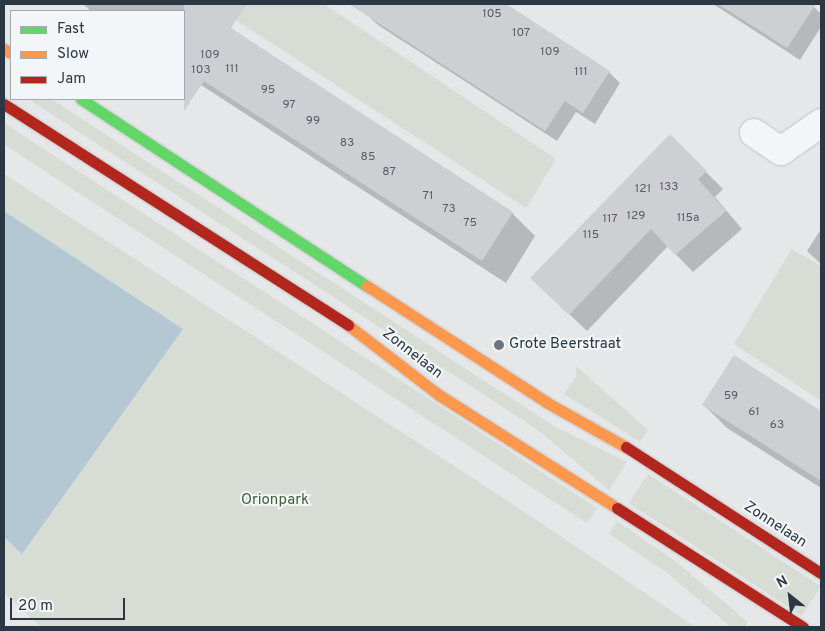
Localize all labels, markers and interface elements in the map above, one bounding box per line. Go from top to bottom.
house number: 105 [482,8,502,22]
legend [10,10,185,100]
text: Fast [57,20,85,39]
house number: 107 [512,27,530,41]
text: Slow [57,45,89,64]
house number: 109 [540,46,560,60]
house number: 109 [200,49,220,63]
house number: 111 [225,63,239,77]
house number: 103 [191,64,211,78]
house number: 111 [574,66,588,80]
text: Jam [57,70,86,89]
house number: 95 [261,84,275,98]
house number: 97 [282,99,296,113]
house number: 99 [306,115,320,129]
house number: 83 [340,137,354,151]
house number: 85 [361,151,375,165]
house number: 87 [382,166,396,180]
house number: 133 [660,181,678,195]
house number: 121 [635,183,651,197]
house number: 71 [423,190,433,204]
house number: 73 [442,203,456,217]
house number: 129 [627,210,645,224]
house number: 115a [677,212,699,226]
house number: 117 [602,213,618,227]
house number: 75 [463,217,477,231]
house number: 115 [583,229,599,243]
street label: Zonnelaan [378,325,446,383]
place label: Grote Beerstraat [509,336,621,354]
marker: Grote Beerstraat [493,339,505,351]
house number: 59 [724,390,738,404]
house number: 61 [748,406,760,420]
house number: 63 [770,419,784,433]
park label: Orionpark [241,492,309,510]
street label: Zonnelaan [740,498,810,552]
north arrow [765,571,815,621]
text: N [774,573,791,592]
scale bar [12,588,128,620]
text: 20 m [18,597,53,616]

